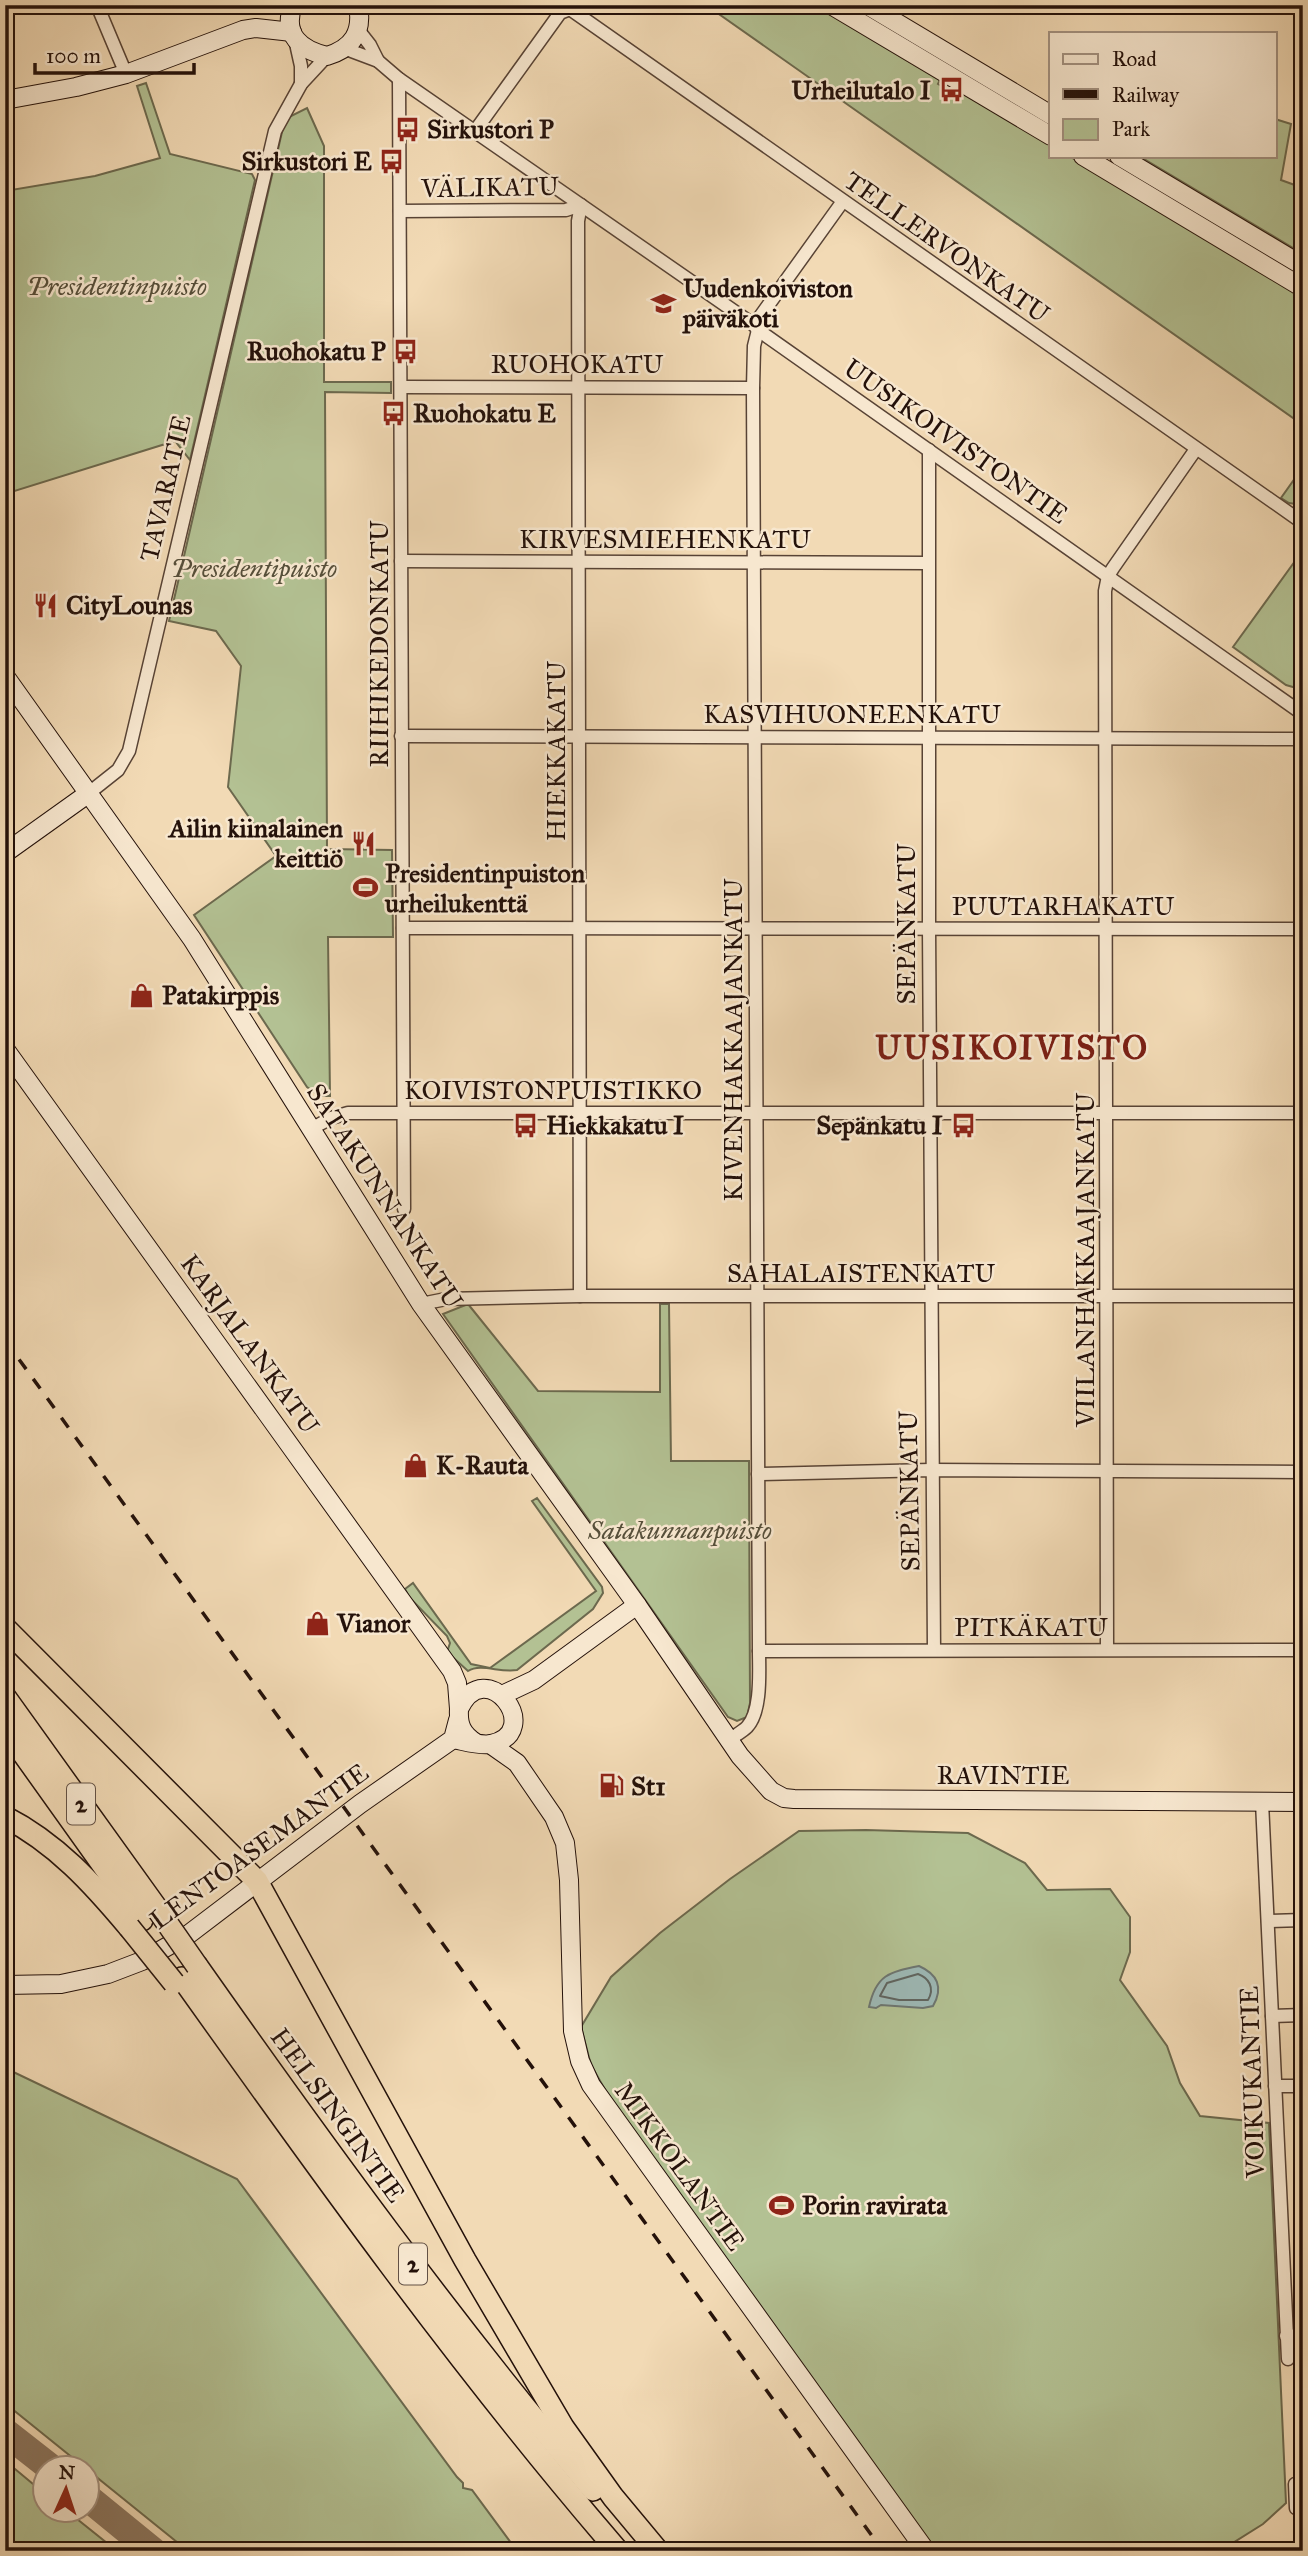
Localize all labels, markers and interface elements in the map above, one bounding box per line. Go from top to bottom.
scale bar [35,32,194,76]
legend [1049,32,1276,158]
text: 100 m [46,43,101,69]
text: Road [1112,46,1157,72]
place label: Urheilutalo I [791,74,931,106]
bus stop icon: Urheilutalo I [937,76,965,104]
text: Railway [1112,82,1180,108]
place label: Sirkustori P [427,113,554,145]
bus stop icon: Sirkustori P [393,115,421,143]
text: Park [1112,116,1150,142]
place label: Sirkustori E [241,145,372,177]
bus stop icon: Sirkustori E [378,147,406,175]
street label: TELLERVONKATU [838,164,1056,330]
street label: VÄLIKATU [420,170,560,204]
park label: Presidentinpuisto [27,270,207,303]
place label: Uudenkoiviston päiväkoti [682,272,853,334]
school or university icon: Uudenkoiviston päiväkoti [649,289,677,317]
place label: Ruohokatu P [247,335,386,367]
bus stop icon: Ruohokatu P [392,337,420,365]
street label: RUOHOKATU [491,348,664,380]
street label: UUSIKOIVISTONTIE [838,351,1074,531]
place label: Ruohokatu E [413,397,556,429]
bus stop icon: Ruohokatu E [379,399,407,427]
street label: TAVARATIE [133,412,197,564]
street label: RIIHIKEDONKATU [363,520,395,767]
street label: KIRVESMIEHENKATU [519,523,811,555]
park label: Presidentipuisto [171,552,337,585]
place label: CityLounas [66,589,193,621]
restaurant icon: CityLounas [32,591,60,619]
street label: HIEKKAKATU [540,660,572,841]
street label: KASVIHUONEENKATU [703,698,1001,730]
place label: Ailin kiinalainen keittiö [167,812,343,874]
restaurant icon: Ailin kiinalainen keittiö [349,829,377,857]
street label: SEPÄNKATU [890,843,922,1004]
place label: Presidentinpuiston urheilukenttä [384,857,585,919]
sports icon: Presidentinpuiston urheilukenttä [351,874,379,902]
street label: KIVENHAKKAAJANKATU [717,878,749,1202]
street label: PUUTARHAKATU [952,890,1175,922]
place label: Patakirppis [162,979,280,1011]
shop icon: Patakirppis [128,981,156,1009]
district label: UUSIKOIVISTO [875,1028,1149,1068]
street label: KOIVISTONPUISTIKKO [404,1074,702,1106]
street label: SATAKUNNANKATU [300,1077,470,1315]
street label: VIILANHAKKAAJANKATU [1069,1092,1101,1428]
place label: Hiekkakatu I [546,1109,684,1141]
place label: Sepänkatu I [816,1109,943,1141]
bus stop icon: Hiekkakatu I [512,1111,540,1139]
bus stop icon: Sepänkatu I [949,1111,977,1139]
street label: KARJALANKATU [174,1248,326,1441]
street label: SAHALAISTENKATU [727,1257,996,1289]
street label: SEPÄNKATU [892,1410,926,1572]
place label: K-Rauta [436,1449,529,1481]
shop icon: K-Rauta [402,1451,430,1479]
park label: Satakunnanpuisto [587,1514,772,1547]
place label: Vianor [336,1607,411,1639]
shop icon: Vianor [303,1609,331,1637]
street label: PITKÄKATU [954,1611,1108,1643]
street label: LENTOASEMANTIE [144,1756,374,1936]
street label: RAVINTIE [937,1759,1069,1791]
place label: St1 [631,1770,665,1802]
fuel station icon: St1 [597,1772,625,1800]
road number: 2 [67,1784,95,1825]
street label: VOIKUKANTIE [1233,1985,1271,2180]
street label: HELSINGINTIE [264,2021,412,2209]
street label: MIKKOLANTIE [608,2075,752,2257]
place label: Porin ravirata [802,2189,948,2221]
sports icon: Porin ravirata [768,2191,796,2219]
road number: 2 [399,2244,427,2284]
north arrow [32,2454,102,2524]
text: N [58,2461,76,2484]

